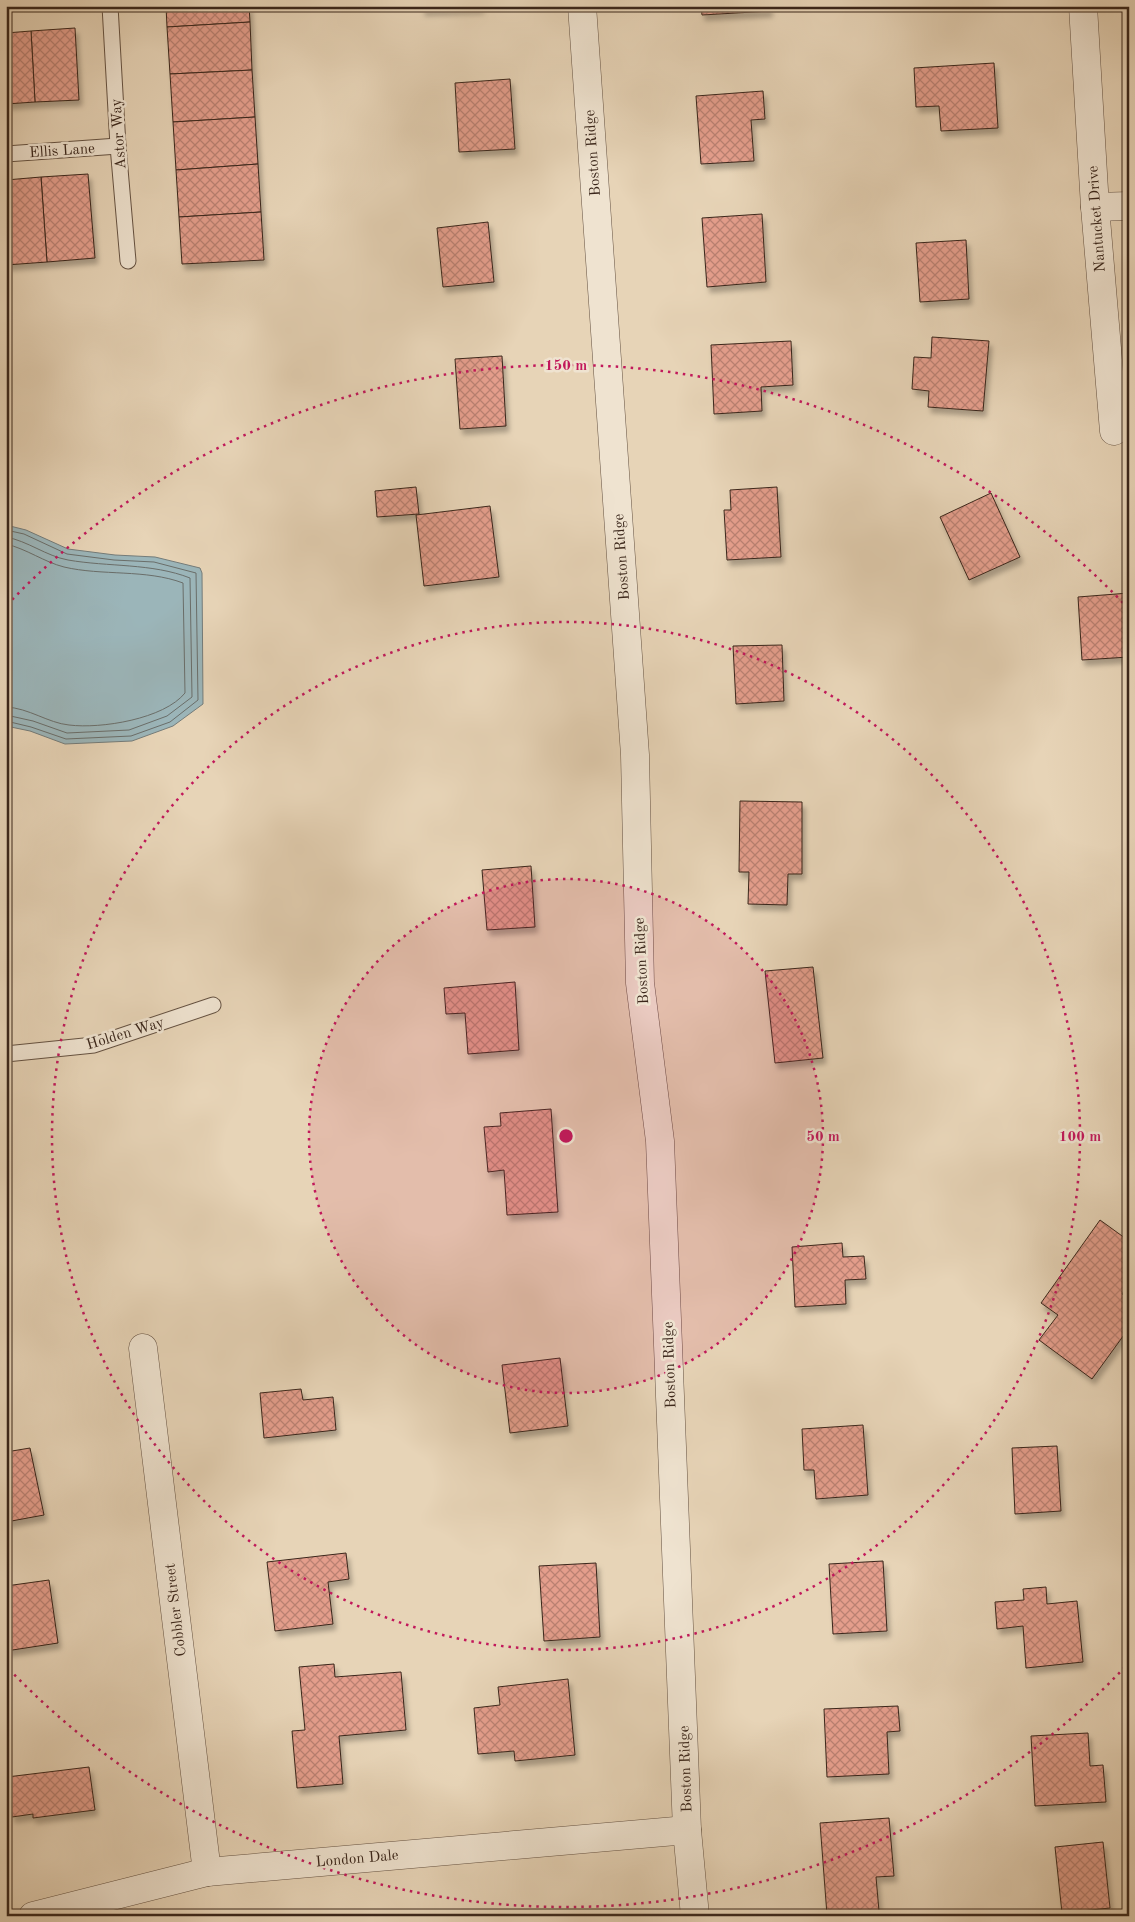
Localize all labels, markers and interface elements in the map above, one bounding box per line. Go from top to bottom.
street label: Astor Way [110,98,129,170]
street label: Boston Ridge [583,109,604,197]
street label: Ellis Lane [29,142,95,161]
street label: Nantucket Drive [1086,165,1109,273]
text: 150 m [545,359,587,374]
street label: Boston Ridge [612,513,633,601]
street label: Boston Ridge [633,917,652,1005]
street label: Holden Way [85,1016,166,1053]
centre of rings [557,1127,575,1145]
text: 50 m [806,1130,840,1145]
text: 100 m [1059,1130,1101,1145]
street label: Boston Ridge [661,1321,680,1409]
street label: Cobbler Street [163,1562,190,1657]
street label: Boston Ridge [677,1725,696,1813]
street label: London Dale [315,1848,399,1871]

